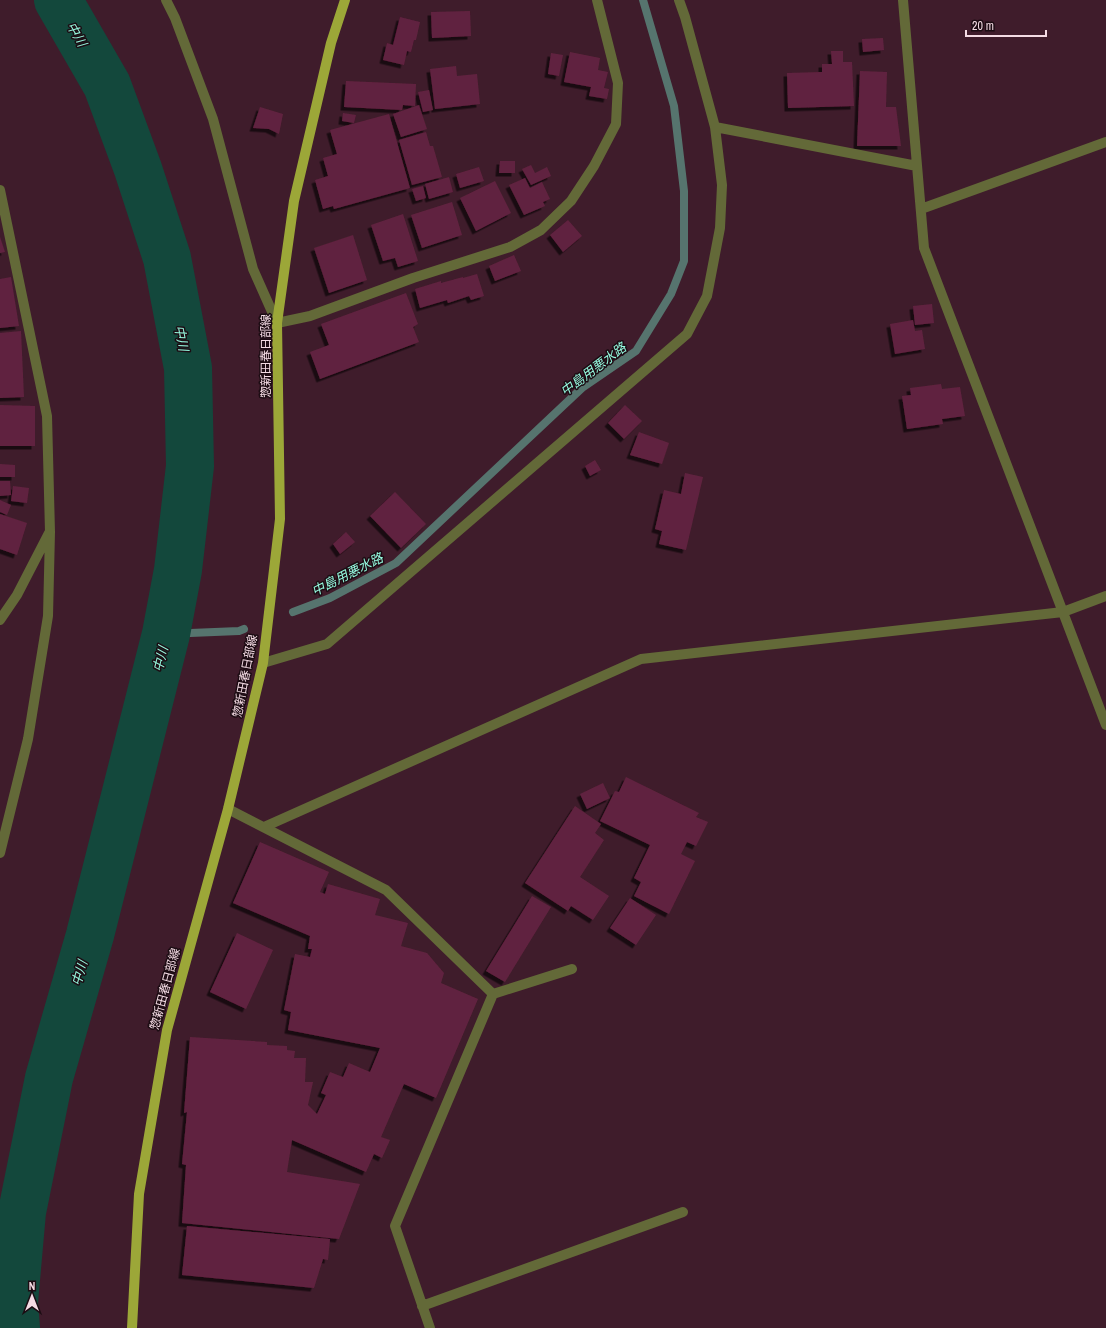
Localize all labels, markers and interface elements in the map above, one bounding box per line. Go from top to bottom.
scale bar [966,12,1046,38]
text: 20 m [972,18,994,34]
water label: 中川 [63,19,91,51]
street label: 惣新田春日部線 [258,314,274,398]
water label: 中川 [171,324,193,354]
water label: 中島用悪水路 [557,339,630,400]
water label: 中島用悪水路 [309,549,387,600]
street label: 惣新田春日部線 [229,633,261,719]
water label: 中川 [149,643,172,674]
street label: 惣新田春日部線 [146,946,184,1032]
water label: 中川 [68,956,92,988]
north arrow [12,1276,52,1316]
text: N [29,1279,35,1293]

